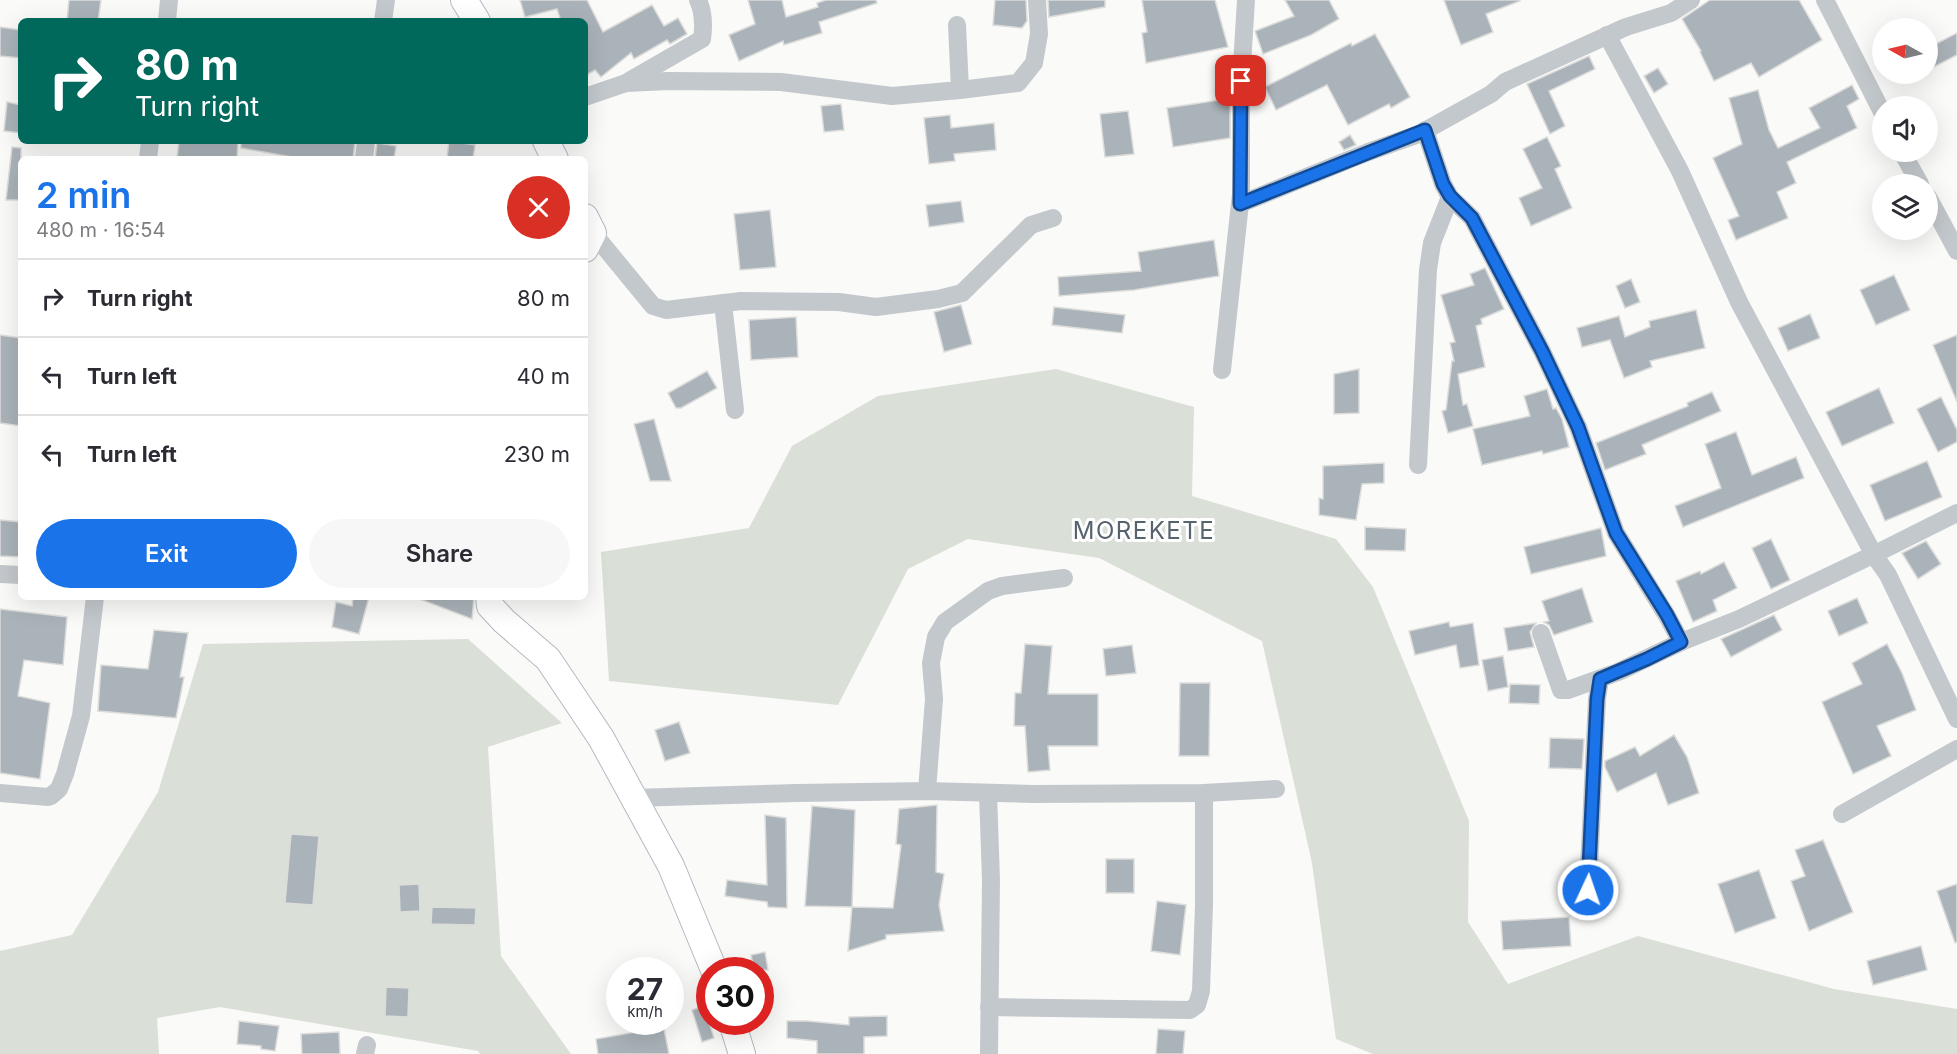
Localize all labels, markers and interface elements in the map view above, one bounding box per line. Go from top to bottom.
north arrow [1872,18,1938,84]
map controls [1872,18,1938,240]
text: 80 m [135,39,239,90]
icon: right [36,42,114,120]
pin [1215,55,1266,106]
icon: arrive [1224,64,1257,97]
text: Turn right [135,90,259,123]
button: sound [1872,96,1938,162]
text: 2 min [36,173,131,217]
button: layers [1872,174,1938,240]
button: close [507,176,570,239]
text: 480 m · 16:54 [36,218,165,242]
icon: right [36,282,69,315]
text: Turn right [87,285,193,311]
text: 80 m [517,285,570,311]
icon: left [36,360,69,393]
text: Turn left [87,363,177,389]
text: 40 m [516,363,570,389]
icon: left [36,438,69,471]
text: Turn left [87,441,177,467]
text: 230 m [504,441,570,467]
district label: MOREKETE [1073,516,1215,545]
button: Exit [36,519,297,588]
button: Share [309,519,570,588]
position arrow [1556,858,1620,922]
speed limit sign: 30 [696,957,774,1035]
text: 27 [627,971,663,1007]
text: km/h [627,1002,663,1021]

